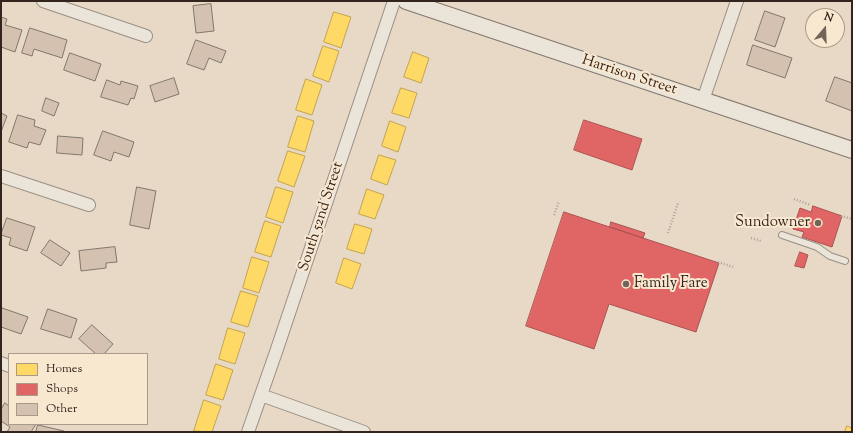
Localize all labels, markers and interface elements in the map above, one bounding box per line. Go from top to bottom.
north arrow [805,8,845,48]
text: N [822,9,835,27]
street label: Harrison Street [579,52,679,100]
street label: South 52nd Street [296,160,348,274]
place label: Sundowner [735,214,810,232]
marker: Sundowner [813,218,823,228]
place label: Family Fare [634,275,708,293]
marker: Family Fare [621,279,631,289]
legend [8,353,148,425]
text: Homes [46,360,82,378]
text: Shops [46,380,78,398]
text: Other [46,400,77,418]

